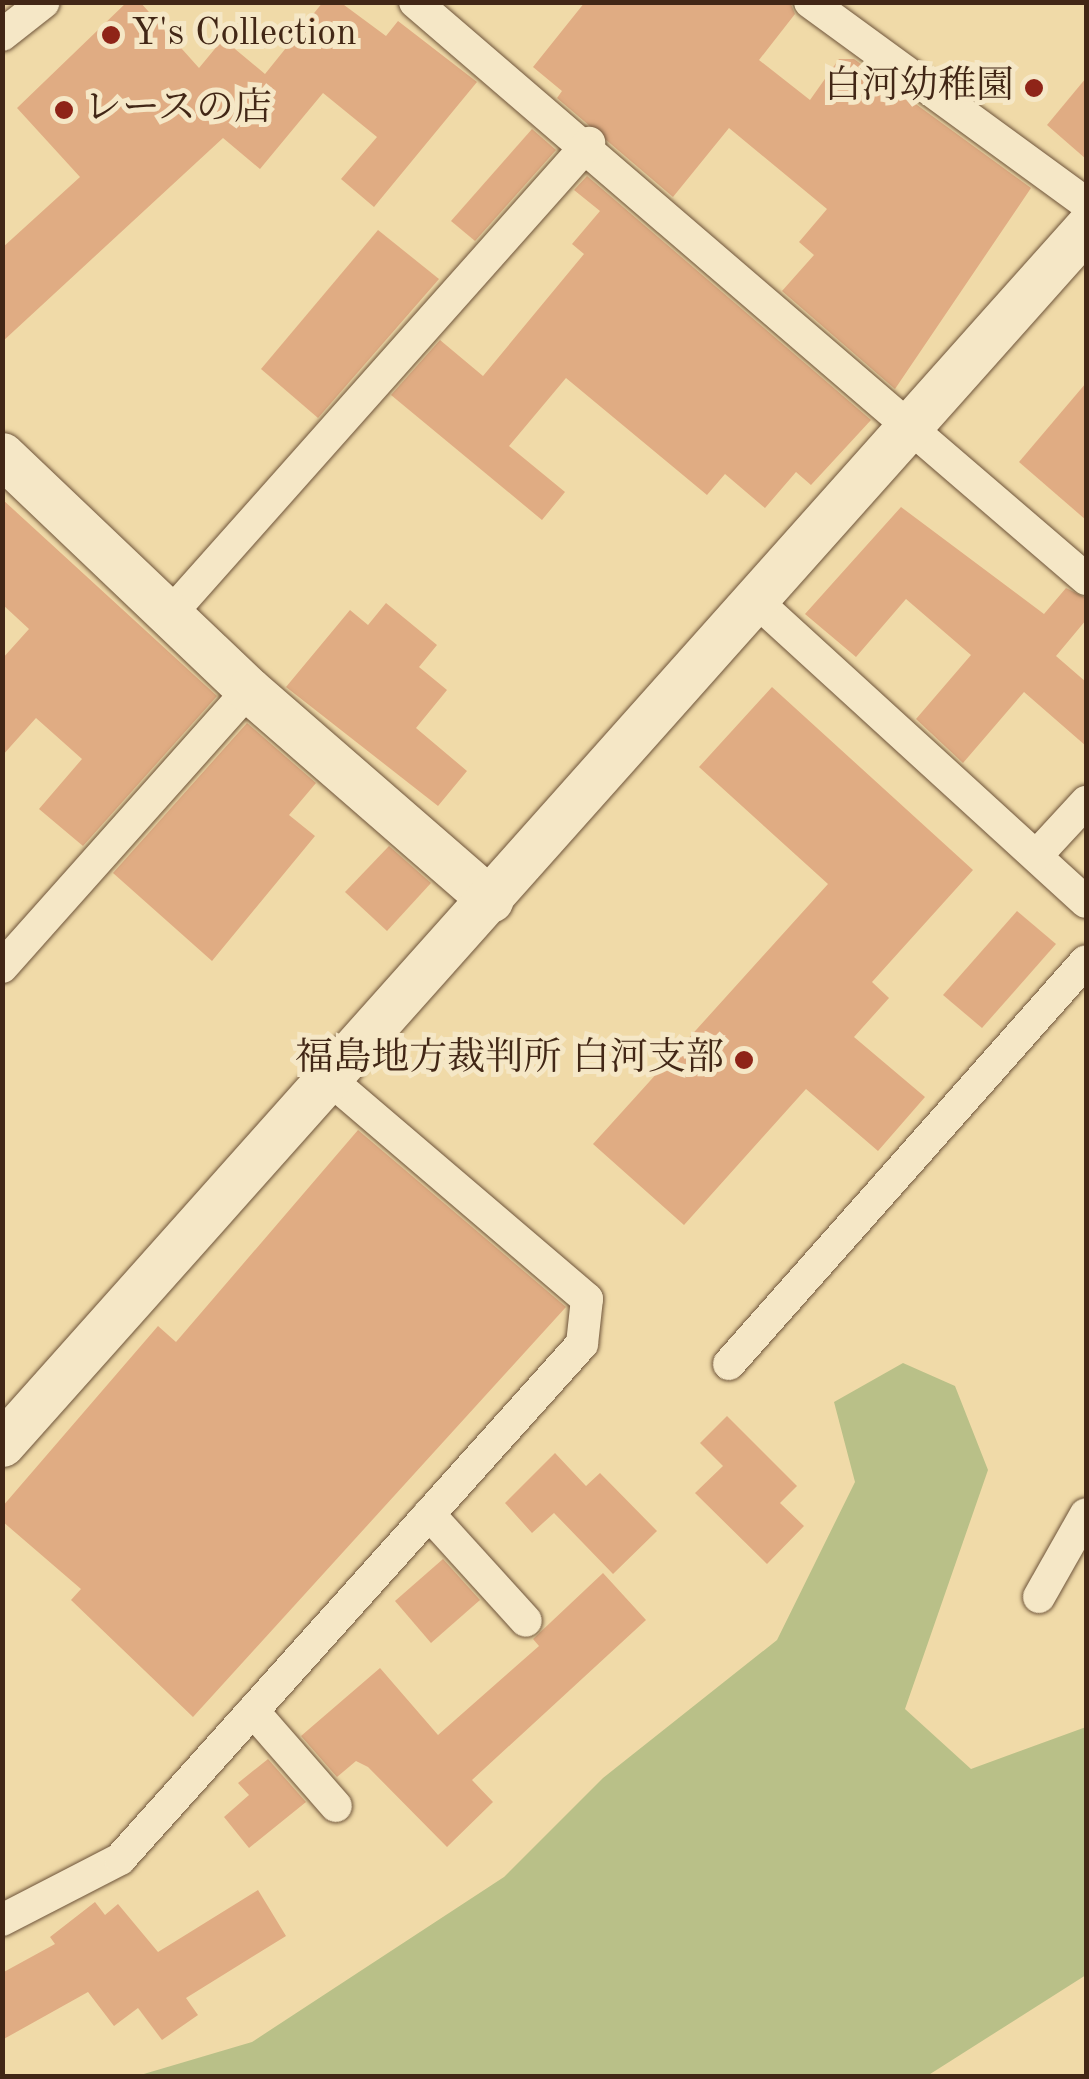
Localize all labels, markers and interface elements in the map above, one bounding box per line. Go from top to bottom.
place label: Y's Collection [131,12,357,58]
marker: Y's Collection [100,24,122,46]
place label: 白河幼稚園 [824,65,1014,111]
marker: 白河幼稚園 [1023,77,1045,99]
place label: レースの店 [84,87,274,133]
marker: レースの店 [53,99,75,121]
place label: 福島地方裁判所 白河支部 [295,1037,724,1083]
marker: 福島地方裁判所 白河支部 [733,1049,755,1071]

